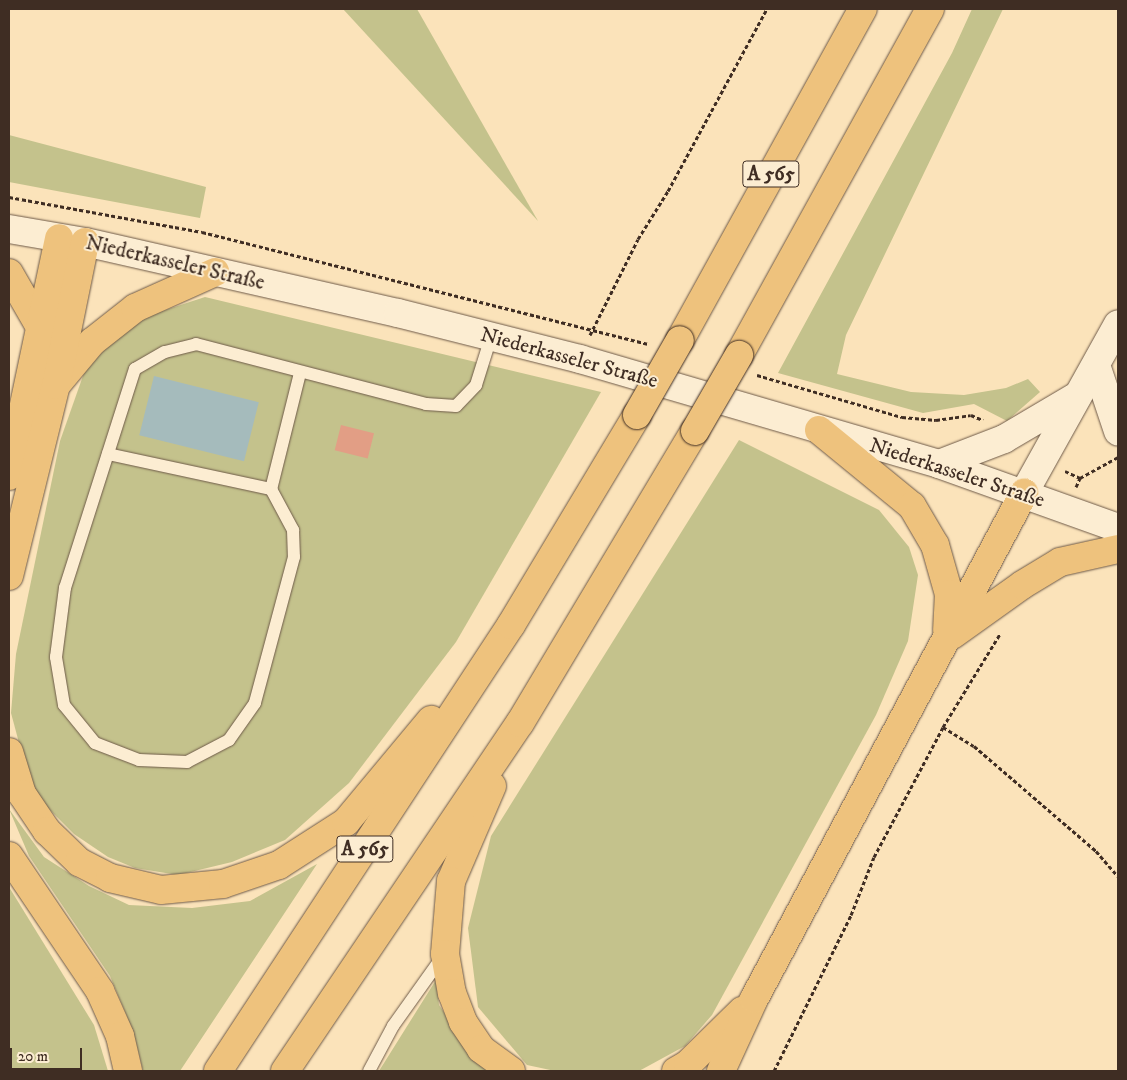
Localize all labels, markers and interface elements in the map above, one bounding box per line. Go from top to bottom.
road number: A 565 [742,156,800,192]
street label: Niederkasseler Straße [83,230,267,296]
street label: Niederkasseler Straße [477,322,661,394]
street label: Niederkasseler Straße [866,433,1048,513]
road number: A 565 [336,832,394,866]
scale bar [12,1038,85,1070]
text: 20 m [18,1047,48,1066]

